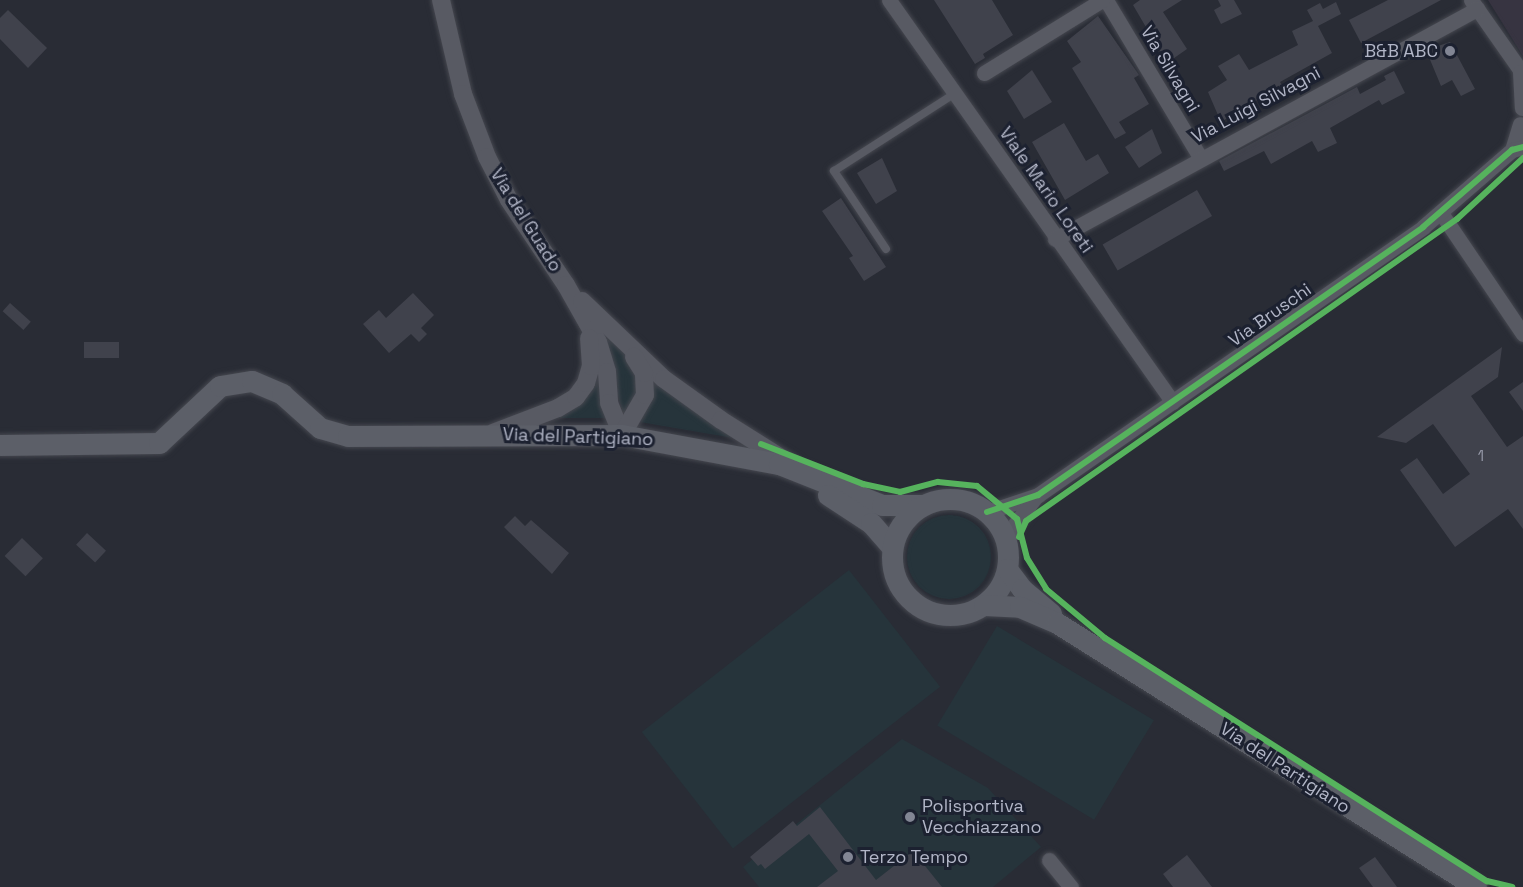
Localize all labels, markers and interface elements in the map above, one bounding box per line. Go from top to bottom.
street label: Via Silvagni [1136,22,1204,116]
place label: B&B ABC [1364,40,1438,62]
marker: B&B ABC [1443,44,1457,58]
street label: Via Luigi Silvagni [1188,62,1324,148]
street label: Viale Mario Loreti [994,123,1098,257]
street label: Via del Guado [486,164,566,276]
street label: Via Bruschi [1225,279,1315,351]
street label: Via del Partigiano [502,424,654,450]
house number: 1 [1478,447,1484,465]
street label: Via del Partigiano [1216,718,1354,818]
place label: Polisportiva Vecchiazzano [922,796,1042,838]
marker: Polisportiva Vecchiazzano [903,810,917,824]
place label: Terzo Tempo [860,846,969,868]
marker: Terzo Tempo [841,850,855,864]

